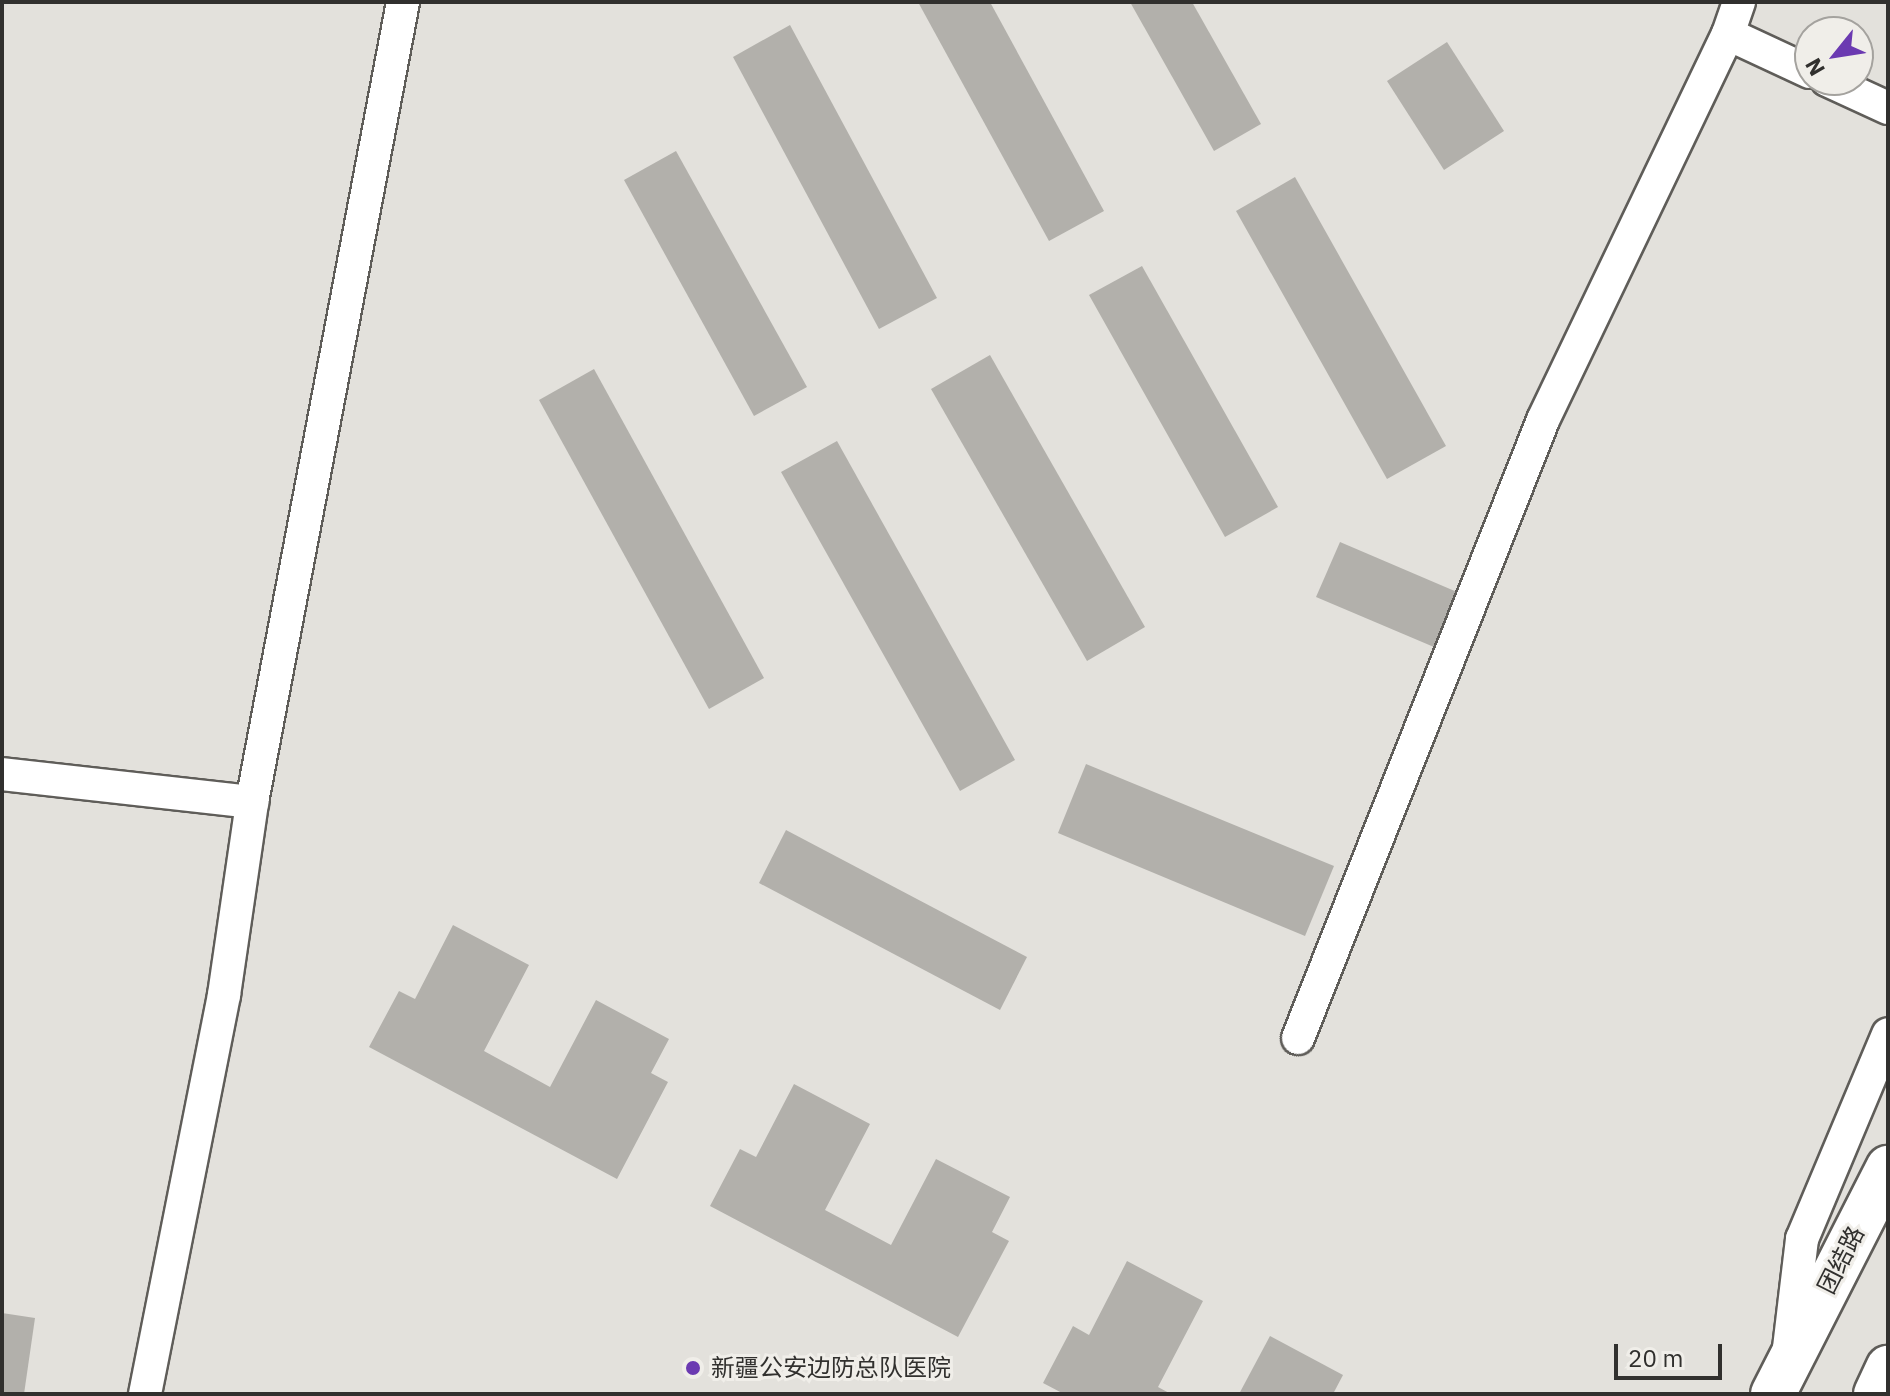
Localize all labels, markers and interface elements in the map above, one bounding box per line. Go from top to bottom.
north arrow [1794,16,1874,96]
text: N [1798,53,1831,81]
street label: 团结路 [1812,1221,1870,1299]
scale bar [1618,1328,1726,1378]
text: 20 m [1628,1342,1683,1374]
place label: 新疆公安边防总队医院 [711,1354,951,1382]
marker: 新疆公安边防总队医院 [682,1357,704,1379]

